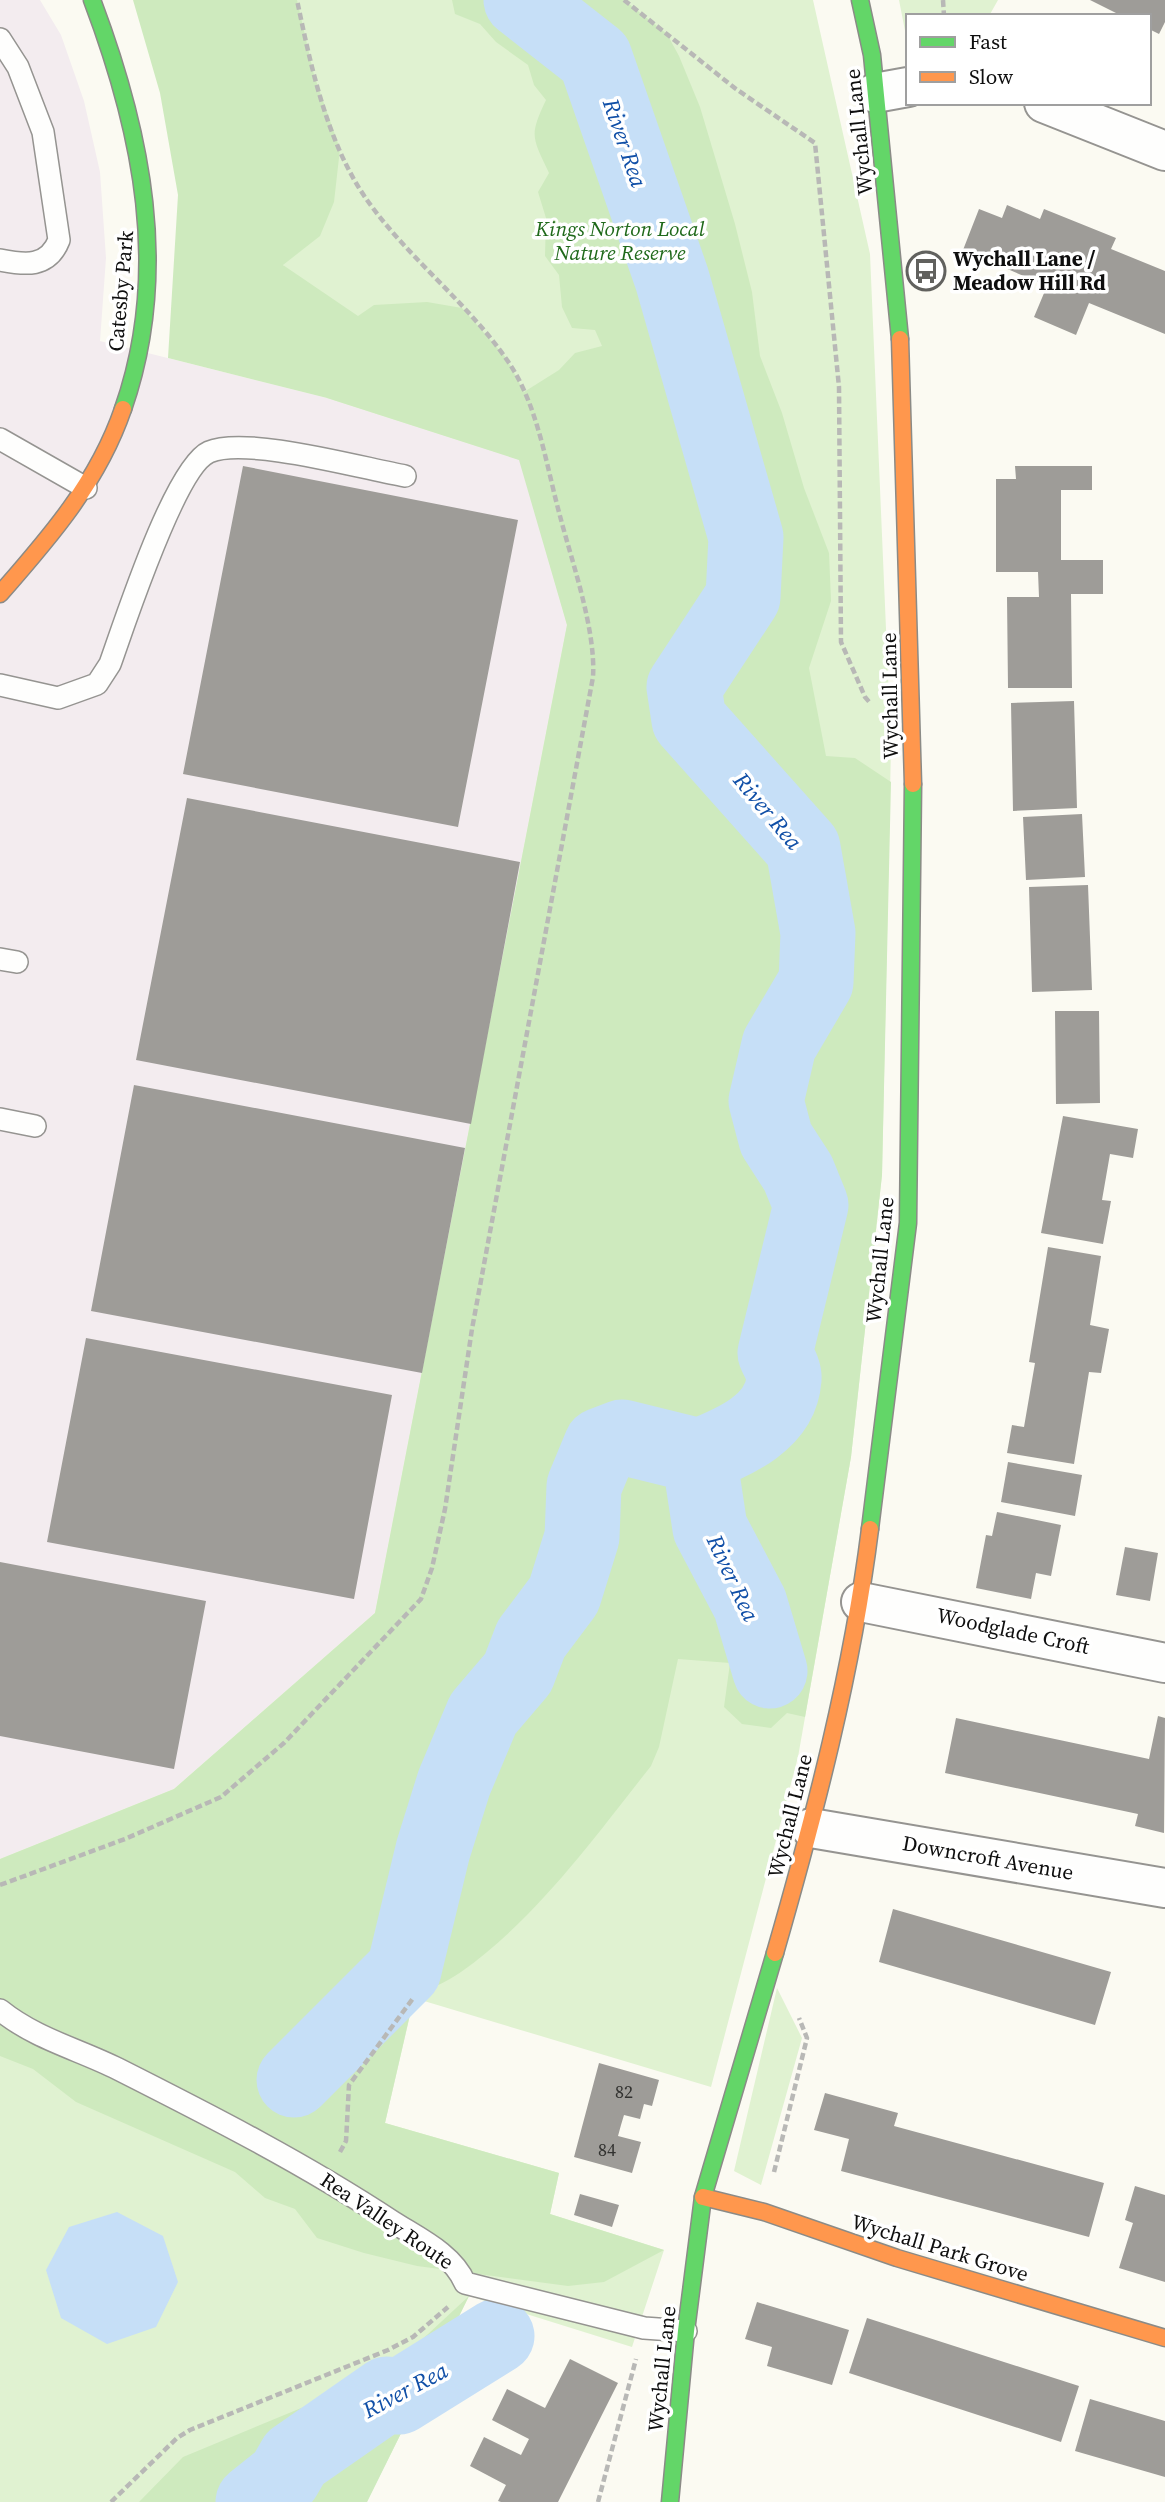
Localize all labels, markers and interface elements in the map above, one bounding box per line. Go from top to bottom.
legend [906,14,1151,105]
text: Fast [969,27,1007,56]
text: Slow [969,62,1013,91]
street label: Wychall Lane [837,67,880,197]
water label: River Rea [595,93,655,192]
park label: Kings Norton Local Nature Reserve [534,214,705,267]
street label: Catesby Park [101,229,140,353]
place label: Wychall Lane / Meadow Hill Rd [953,244,1106,297]
bus stop icon: Wychall Lane / Meadow Hill Rd [905,250,947,292]
street label: Wychall Lane [874,632,905,760]
water label: River Rea [725,765,810,857]
street label: Wychall Lane [858,1195,901,1325]
water label: River Rea [699,1529,767,1627]
street label: Woodglade Croft [934,1600,1093,1661]
street label: Wychall Lane [760,1751,819,1881]
street label: Downcroft Avenue [900,1828,1076,1887]
house number: 82 [615,2079,633,2104]
house number: 84 [598,2137,616,2162]
street label: Rea Valley Route [315,2165,460,2276]
street label: Wychall Park Grove [848,2207,1032,2288]
street label: Wychall Lane [640,2304,683,2434]
water label: River Rea [356,2354,453,2426]

